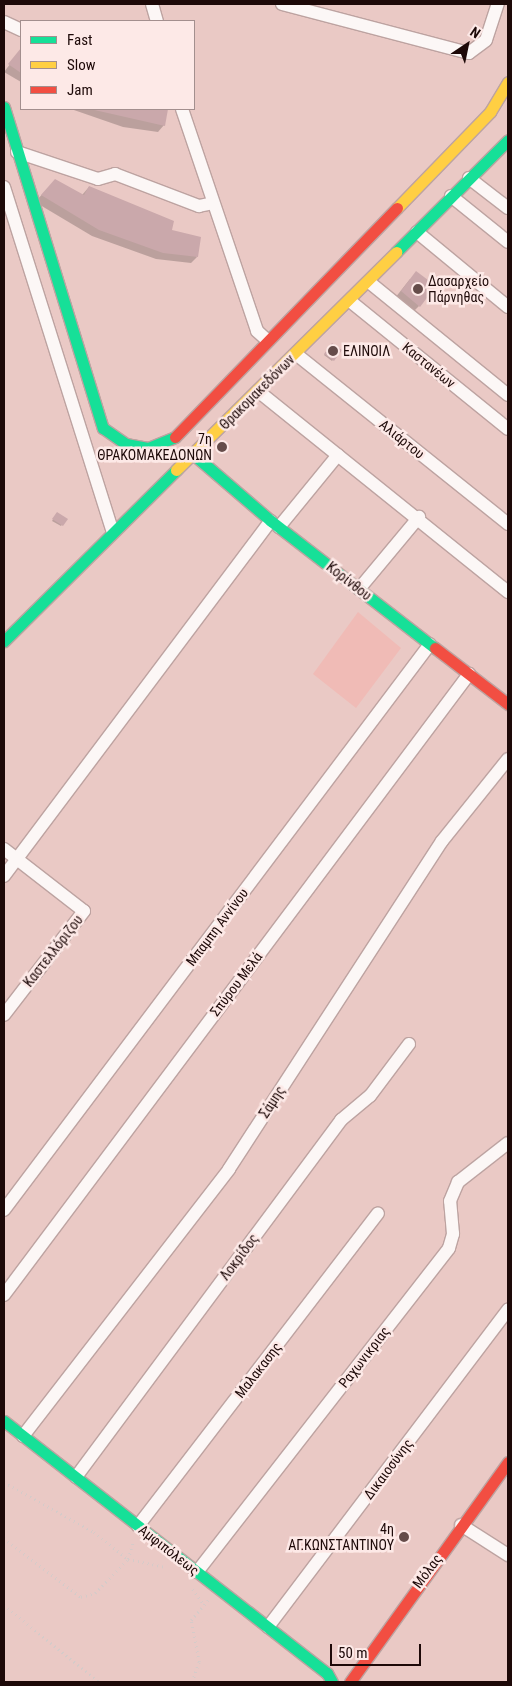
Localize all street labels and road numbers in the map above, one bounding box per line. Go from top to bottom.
street label: Καστανέων [399,339,459,391]
street label: Θρακομακεδόνων [216,351,298,433]
street label: Αλιάρτου [376,416,428,462]
street label: Κορίνθου [323,558,375,604]
street label: Μπαμπη Αννίνου [182,885,252,969]
street label: Καστελλόριζου [20,912,86,990]
street label: Σπύρου Μελά [206,949,266,1019]
street label: Σάμης [256,1083,288,1121]
street label: Λοκρίδος [216,1231,262,1283]
street label: Ραχωνικριας [335,1323,393,1391]
street label: Μαλακασης [231,1339,285,1401]
street label: Δικαιοσύνης [360,1436,416,1502]
street label: Αμφιπόλεως [135,1521,203,1579]
street label: Μόλας [409,1551,445,1591]

